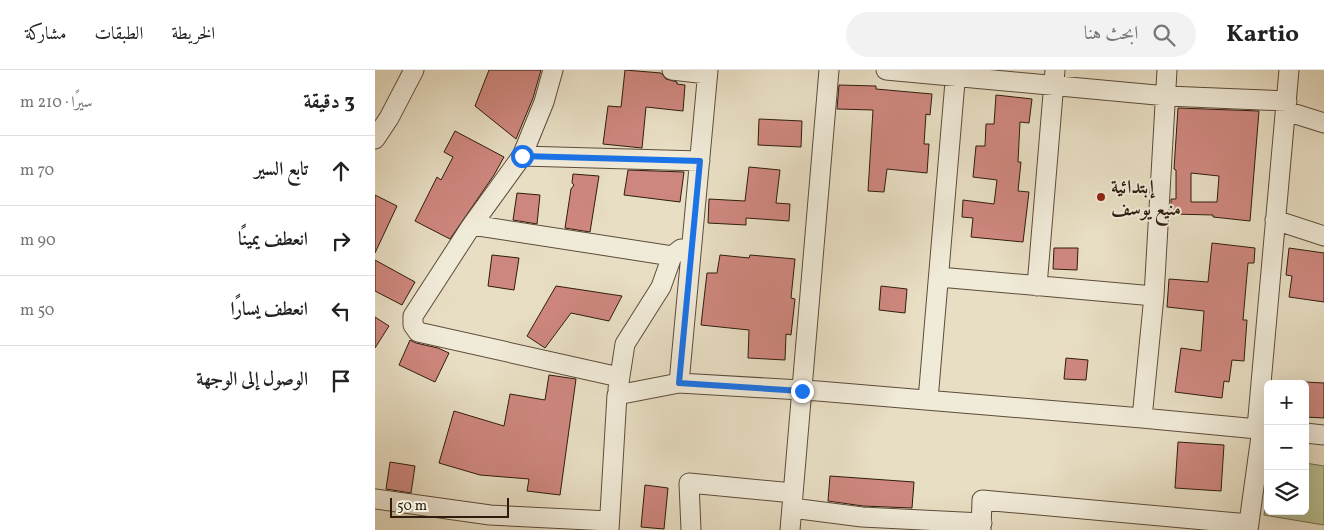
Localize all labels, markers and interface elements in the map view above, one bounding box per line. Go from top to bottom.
search box [846,12,1196,57]
text: Kartio [1226,18,1299,52]
text: ابحث هنا [1084,21,1138,47]
icon: search [1150,21,1178,49]
text: مشاركة [25,22,66,47]
text: الطبقات [94,22,143,47]
text: الخريطة [171,22,215,47]
text: 3 دقيقة [303,88,355,117]
text: سيرًا · 210 m [20,92,93,114]
route start [511,145,534,168]
text: تابع السير [255,157,308,183]
icon: ahead [327,157,355,185]
text: 70 m [20,160,54,182]
place label: إبتدائية منيع يوسف [1111,175,1181,226]
marker: إبتدائية منيع يوسف [1095,191,1107,203]
text: انعطف يمينًا [238,227,308,253]
icon: right [327,227,355,255]
text: 90 m [20,230,56,252]
text: انعطف يسارًا [230,297,308,323]
icon: left [327,297,355,325]
text: 50 m [20,300,54,322]
text: الوصول إلى الوجهة [196,367,308,393]
icon: arrive [327,367,355,395]
route end [791,380,814,403]
map controls [1264,380,1309,515]
button: + [1264,380,1309,425]
button: − [1264,425,1309,470]
button: layers [1264,470,1309,515]
scale bar [390,495,509,518]
text: 50 m [397,497,427,516]

